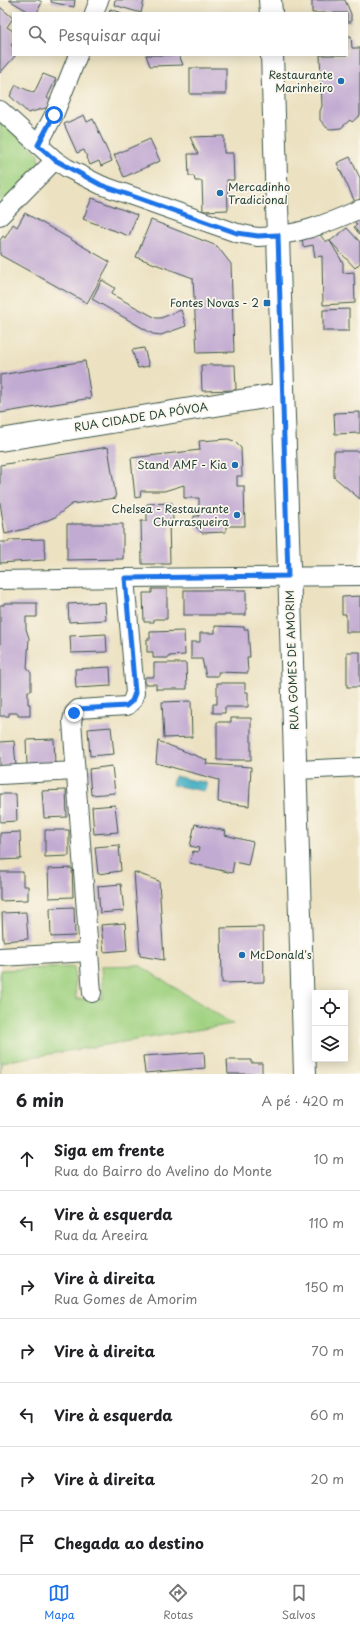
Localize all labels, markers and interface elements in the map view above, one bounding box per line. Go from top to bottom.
search box [12,12,348,56]
icon: search [26,23,48,45]
text: Pesquisar aqui [58,23,161,46]
place label: Restaurante Marinheiro [269,66,333,96]
marker: Restaurante Marinheiro [336,76,346,86]
route start [45,106,63,124]
place label: Mercadinho Tradicional [228,178,290,208]
marker: Mercadinho Tradicional [215,188,225,198]
place label: Fontes Novas - 2 [170,294,259,311]
marker: Fontes Novas - 2 [262,298,272,308]
street label: RUA CIDADE DA PÓVOA [73,397,210,435]
place label: Stand AMF - Kia [137,456,227,473]
marker: Stand AMF - Kia [230,460,240,470]
place label: Chelsea - Restaurante Churrasqueira [112,500,229,530]
marker: Chelsea - Restaurante Churrasqueira [232,510,242,520]
street label: RUA GOMES DE AMORIM [281,590,302,730]
route end [65,704,83,722]
place label: McDonald's [250,946,312,963]
marker: McDonald's [237,950,247,960]
map controls [312,990,348,1062]
button: locate [312,990,348,1026]
button: layers [312,1026,348,1062]
text: 6 min [16,1087,64,1113]
text: A pé · 420 m [262,1091,344,1110]
text: Siga em frente [54,1138,164,1161]
icon: ahead [16,1148,38,1170]
text: 10 m [314,1149,344,1168]
text: Rua do Bairro do Avelino do Monte [54,1161,272,1180]
text: Vire à esquerda [54,1202,173,1225]
icon: left [16,1212,38,1234]
text: 110 m [309,1213,344,1232]
text: Rua da Areeira [54,1225,148,1244]
text: Vire à direita [54,1266,155,1289]
icon: right [16,1276,38,1298]
text: 150 m [305,1277,344,1296]
text: Rua Gomes de Amorim [54,1289,197,1308]
text: Vire à direita [54,1339,155,1362]
icon: right [16,1340,38,1362]
text: 70 m [311,1341,344,1360]
text: Vire à esquerda [54,1403,173,1426]
icon: left [16,1404,38,1426]
text: 60 m [310,1405,344,1424]
text: Vire à direita [54,1467,155,1490]
icon: right [16,1468,38,1490]
text: 20 m [310,1469,344,1488]
text: Chegada ao destino [54,1531,204,1554]
icon: arrive [16,1532,38,1554]
tab: Mapa [44,1582,75,1623]
tab: Rotas [163,1582,193,1623]
tab: Salvos [282,1582,316,1623]

